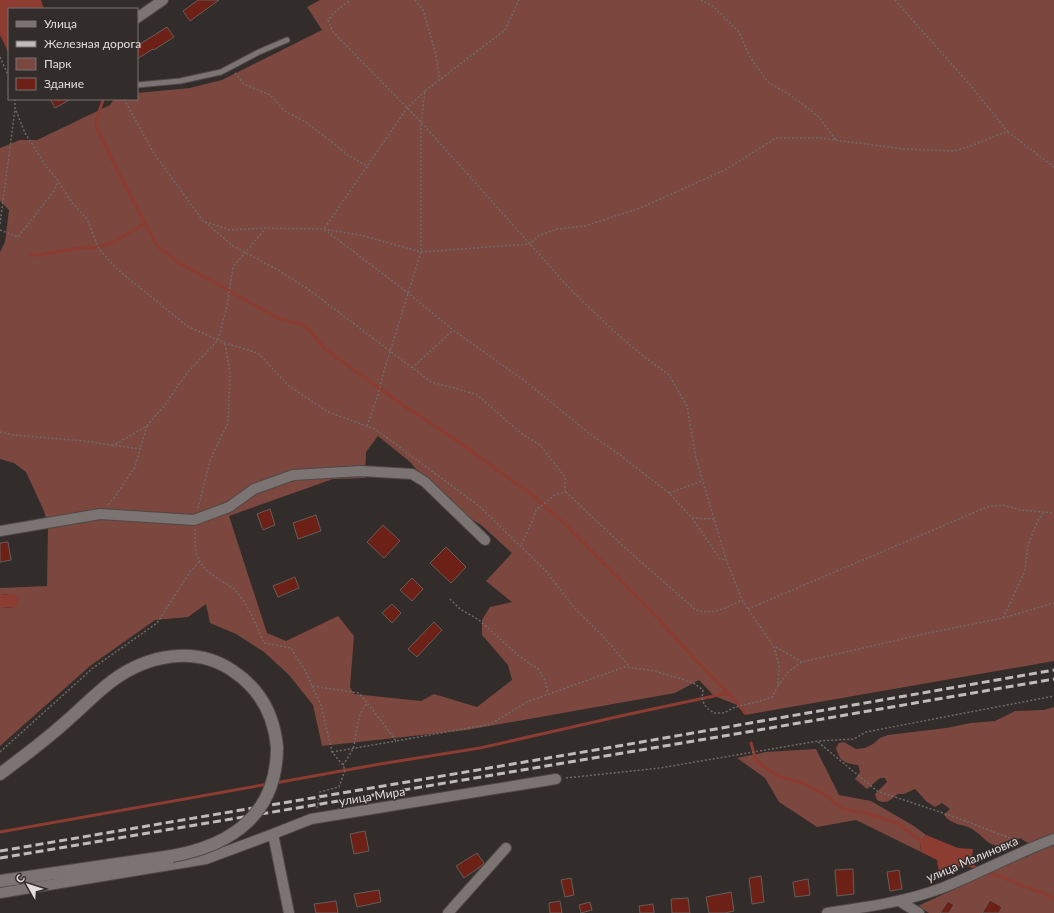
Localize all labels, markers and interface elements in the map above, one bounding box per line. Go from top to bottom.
legend [8,8,138,100]
text: Улица [44,16,77,31]
text: Железная дорога [44,36,141,51]
text: Парк [44,56,72,71]
text: Здание [44,76,84,91]
street label: улица Мира [338,783,406,809]
street label: улица Малиновка [924,833,1020,885]
north arrow [8,865,48,905]
text: С [12,871,28,885]

